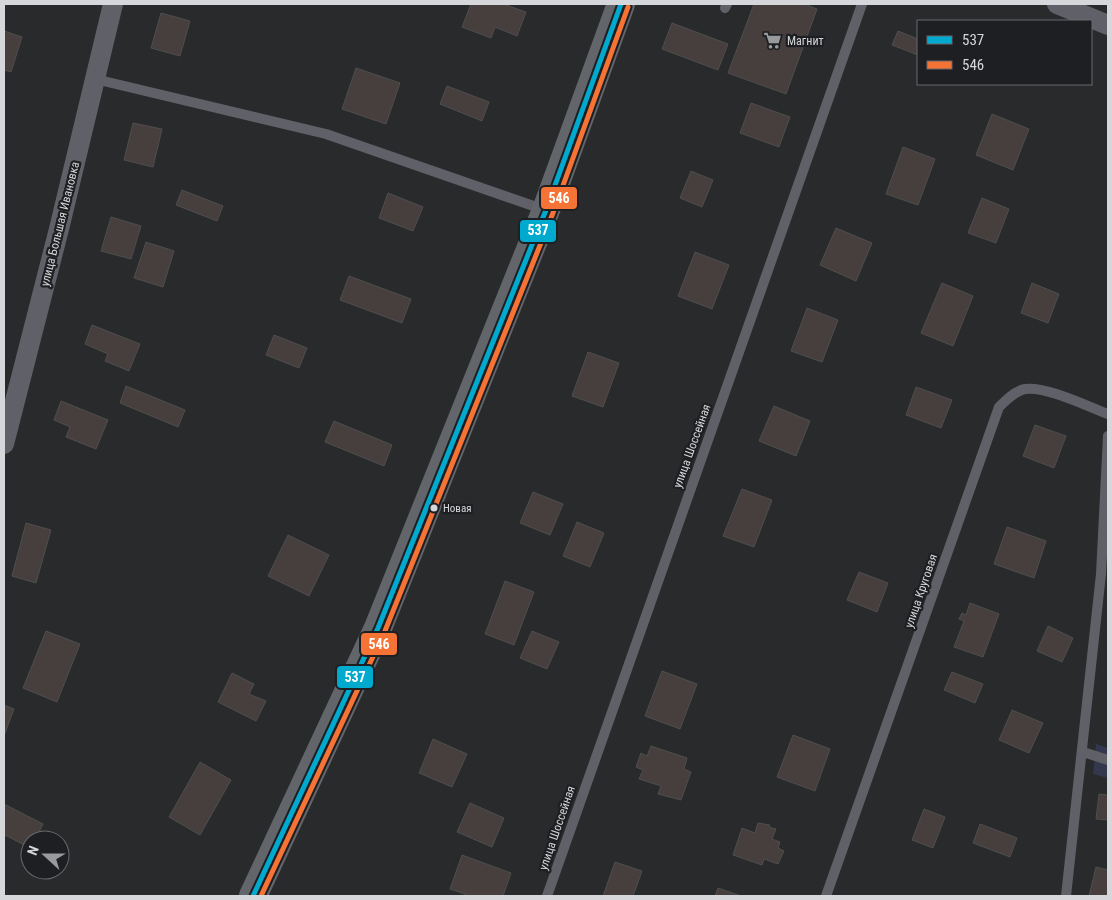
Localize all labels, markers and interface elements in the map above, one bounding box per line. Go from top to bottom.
legend [917,20,1092,85]
supermarket icon: Магнит [763,31,783,51]
text: 537 [962,31,984,49]
place label: Магнит [787,34,824,48]
text: 546 [962,56,984,74]
street label: улица Большая Ивановка [38,160,82,288]
line badge: 546 [540,186,578,210]
text: 546 [548,190,570,206]
line badge: 537 [519,219,557,243]
text: 537 [527,222,549,238]
street label: улица Шоссейная [670,402,714,490]
place label: Новая [443,502,471,515]
marker: Новая [429,503,439,513]
street label: улица Круговая [902,552,940,630]
line badge: 546 [360,632,398,656]
text: 546 [368,636,390,652]
line badge: 537 [336,665,374,689]
text: 537 [344,669,366,685]
street label: улица Шоссейная [536,784,578,872]
north arrow [20,830,70,880]
text: N [24,843,42,857]

